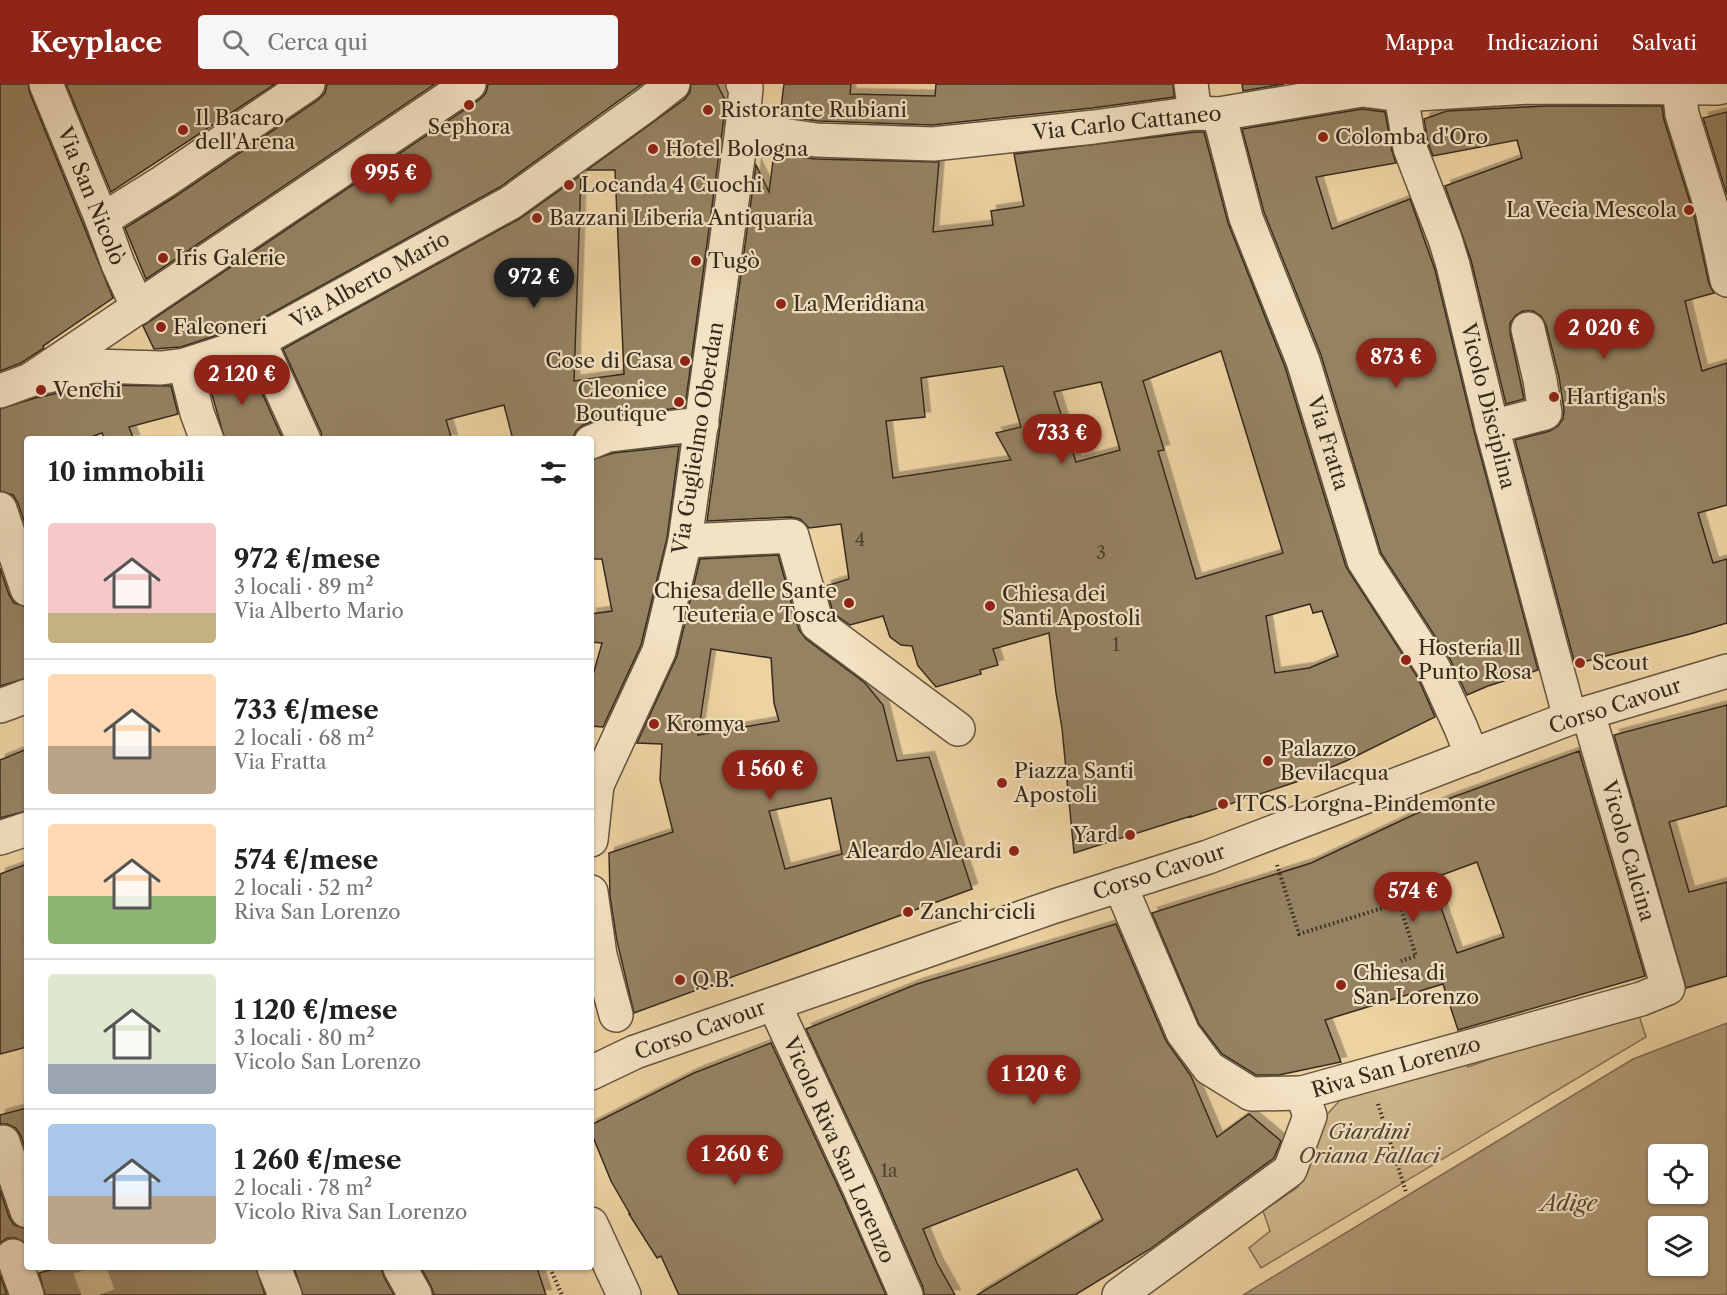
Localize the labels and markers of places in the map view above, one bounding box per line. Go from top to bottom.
place label: Ristorante Rubiani [720,97,907,122]
marker: Sephora [462,98,476,112]
marker: Ristorante Rubiani [701,103,715,117]
place label: Il Bacaro dell'Arena [195,105,296,154]
place label: Sephora [427,114,511,139]
marker: Il Bacaro dell'Arena [176,123,190,137]
place label: Colomba d'Oro [1335,124,1488,149]
marker: Colomba d'Oro [1316,130,1330,144]
place label: Hotel Bologna [665,136,809,161]
marker: Hotel Bologna [646,142,660,156]
pin: 995 € [349,154,433,205]
place label: Locanda 4 Cuochi [581,172,762,197]
marker: Locanda 4 Cuochi [562,178,576,192]
place label: La Vecia Mescola [1506,197,1678,222]
marker: La Vecia Mescola [1682,203,1696,217]
place label: Bazzani Liberia Antiquaria [549,205,814,230]
marker: Bazzani Liberia Antiquaria [530,211,544,225]
place label: Iris Galerie [175,245,286,270]
place label: Tugò [708,248,760,273]
marker: Iris Galerie [156,251,170,265]
marker: Tugò [689,254,703,268]
pin: 972 € [492,258,576,309]
place label: La Meridiana [793,291,926,316]
marker: La Meridiana [774,297,788,311]
pin: 2 020 € [1549,309,1659,360]
place label: Falconeri [173,314,267,339]
marker: Falconeri [154,320,168,334]
pin: 873 € [1354,338,1438,389]
place label: Cose di Casa [545,348,674,373]
marker: Cose di Casa [678,354,692,368]
pin: 2 120 € [187,355,297,406]
place label: Venchi [52,377,122,402]
place label: Cleonice Boutique [575,377,667,426]
marker: Venchi [34,383,48,397]
place label: Hartigan's [1566,384,1666,409]
marker: Hartigan's [1547,390,1561,404]
marker: Cleonice Boutique [672,395,686,409]
pin: 733 € [1020,414,1104,465]
place label: Chiesa delle Sante Teuteria e Tosca [654,578,838,627]
place label: Chiesa dei Santi Apostoli [1002,581,1141,630]
marker: Chiesa delle Sante Teuteria e Tosca [842,596,856,610]
marker: Chiesa dei Santi Apostoli [983,599,997,613]
place label: Hosteria ll Punto Rosa [1418,635,1533,684]
place label: Scout [1592,650,1649,675]
marker: Hosteria ll Punto Rosa [1399,653,1413,667]
marker: Scout [1573,656,1587,670]
place label: Kromya [666,711,746,736]
marker: Kromya [647,717,661,731]
place label: Palazzo Bevilacqua [1280,736,1390,785]
pin: 1 560 € [715,750,825,801]
marker: Palazzo Bevilacqua [1261,754,1275,768]
place label: Piazza Santi Apostoli [1013,758,1134,807]
marker: Piazza Santi Apostoli [995,776,1009,790]
place label: ITCS Lorgna-Pindemonte [1235,791,1496,816]
marker: ITCS Lorgna-Pindemonte [1216,797,1230,811]
place label: Yard [1072,822,1118,847]
marker: Yard [1123,828,1137,842]
place label: Aleardo Aleardi [845,838,1002,863]
marker: Aleardo Aleardi [1007,844,1021,858]
pin: 574 € [1371,872,1455,923]
place label: Zanchi cicli [920,899,1036,924]
marker: Zanchi cicli [901,905,915,919]
place label: Chiesa di San Lorenzo [1353,960,1479,1009]
place label: Q.B. [692,967,735,992]
marker: Q.B. [673,973,687,987]
marker: Chiesa di San Lorenzo [1334,978,1348,992]
pin: 1 120 € [979,1055,1089,1106]
pin: 1 260 € [680,1135,790,1186]

